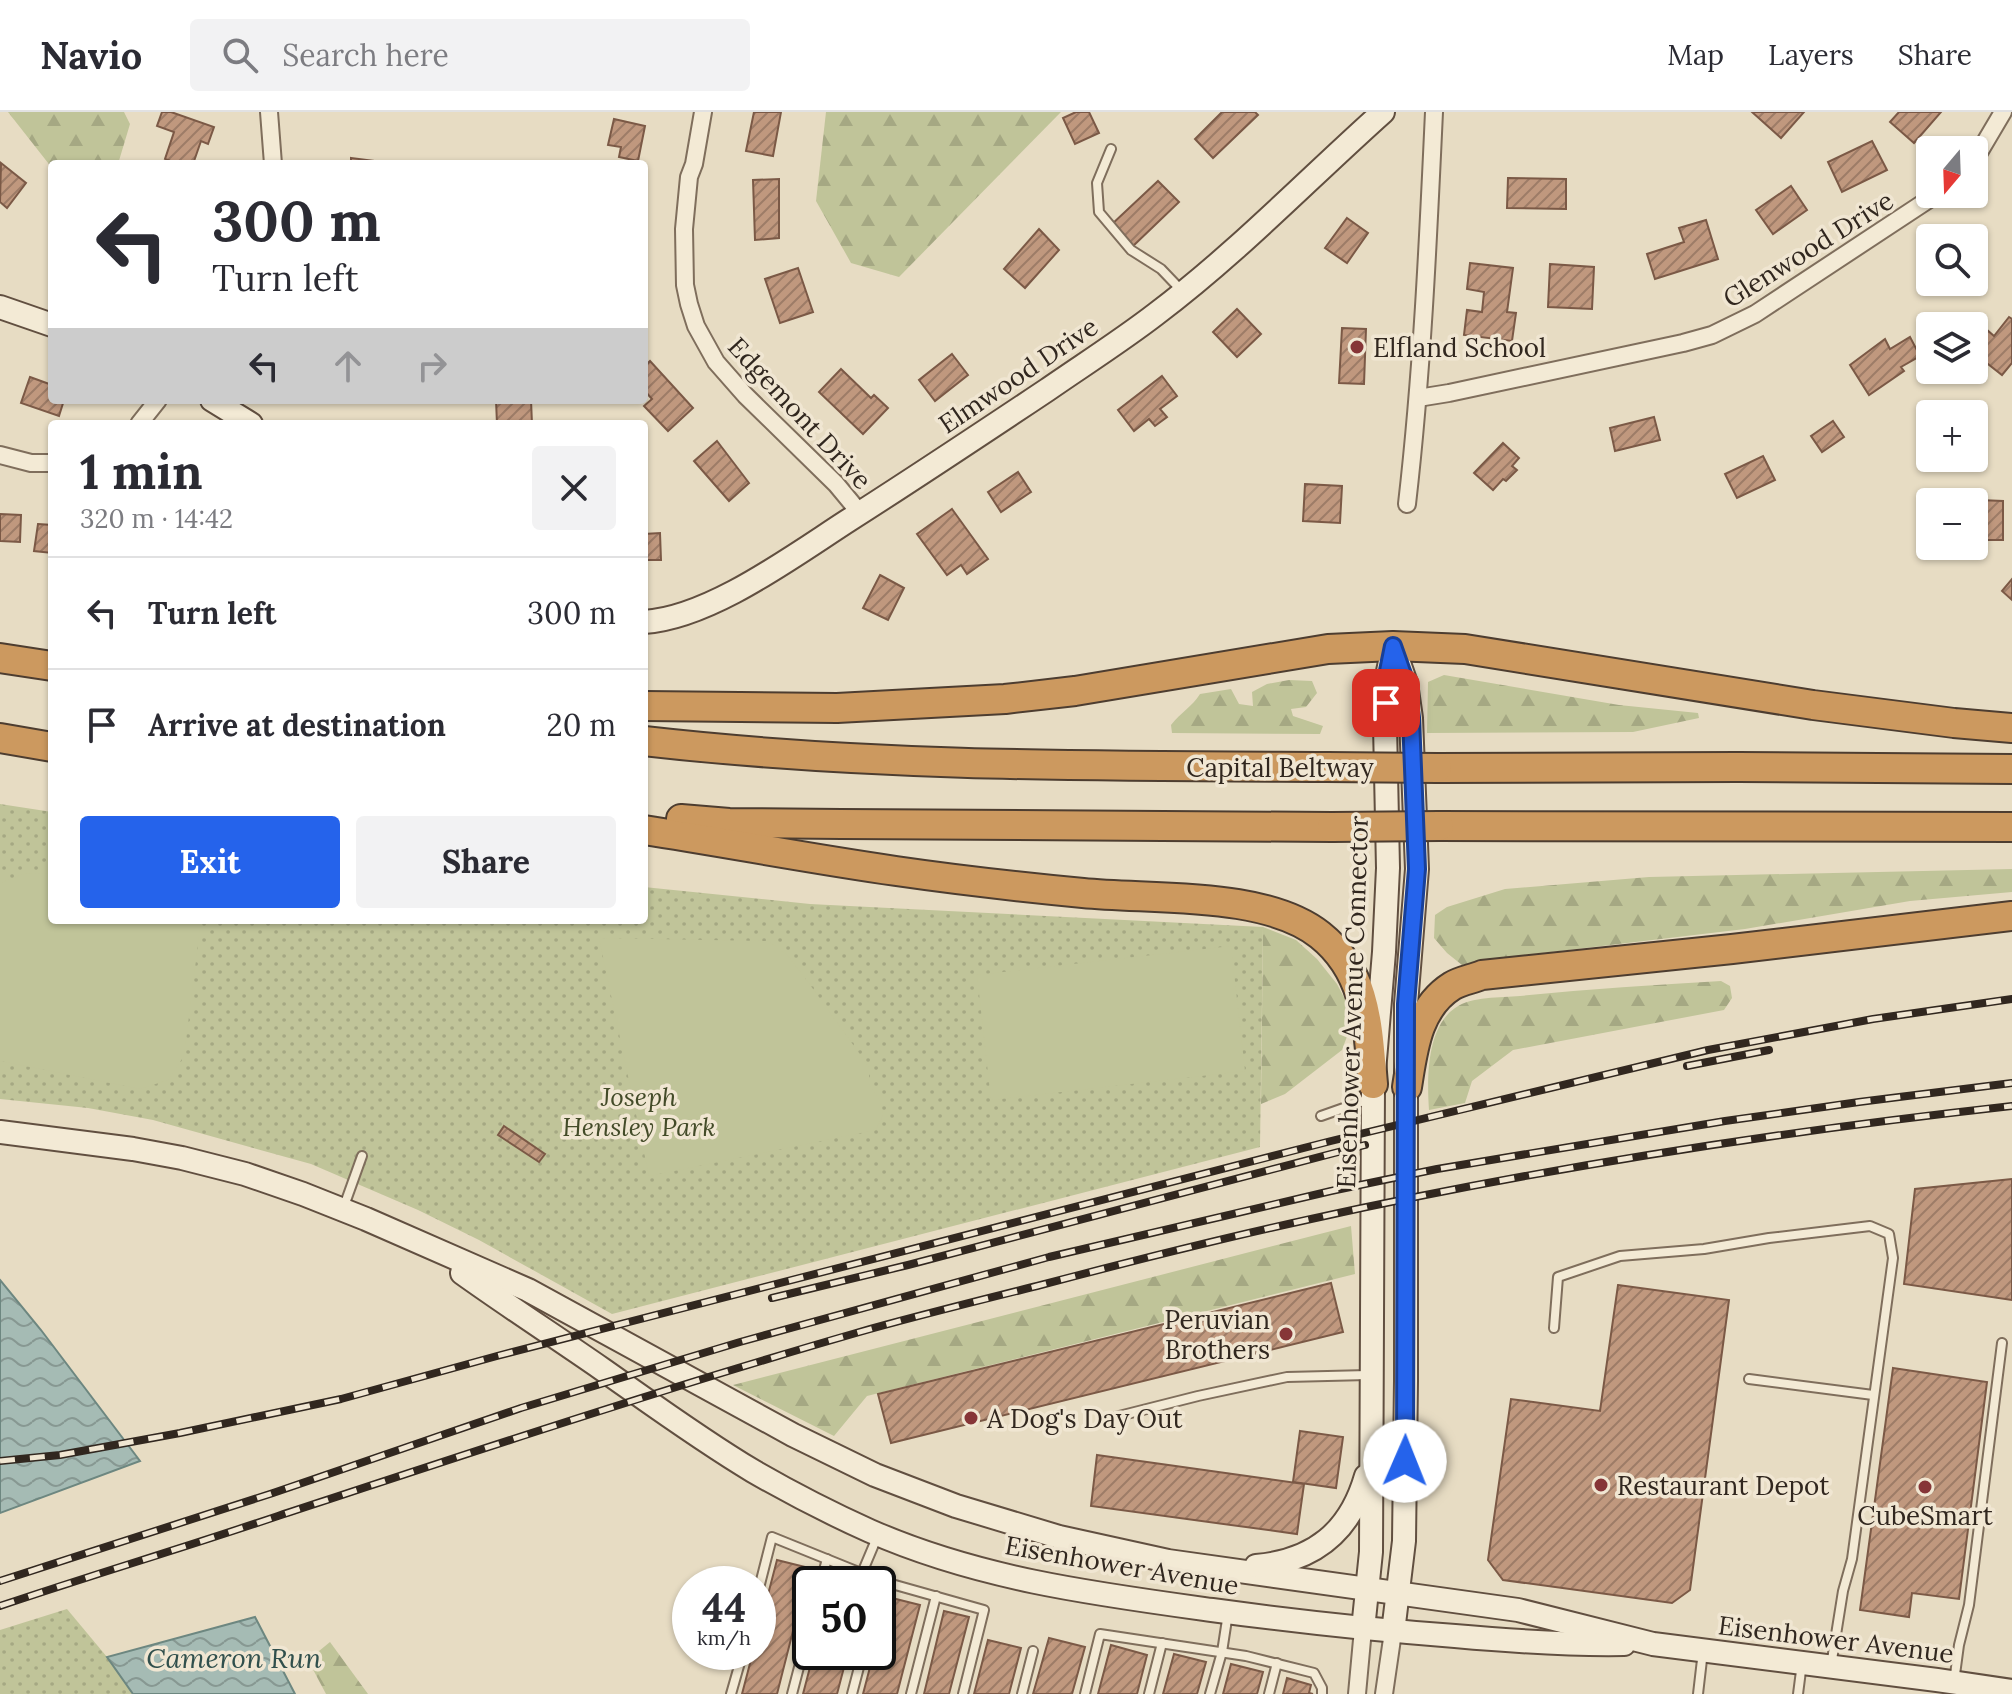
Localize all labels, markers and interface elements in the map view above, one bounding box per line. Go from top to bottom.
search box [190,19,750,91]
text: Navio [40,31,142,79]
icon: search [218,33,262,77]
text: Search here [282,36,449,74]
text: Map [1667,37,1724,73]
text: Layers [1768,37,1854,73]
text: Share [1898,37,1972,73]
north arrow [1916,136,1988,208]
map controls [1916,136,1988,560]
street label: Glenwood Drive [1717,183,1899,315]
text: 300 m [212,185,381,256]
icon: left [80,192,184,296]
button: search [1916,224,1988,296]
text: Turn left [212,255,359,301]
street label: Elmwood Drive [932,310,1104,440]
button: layers [1916,312,1988,384]
street label: Edgemont Drive [721,330,879,496]
place label: Elfland School [1373,331,1546,364]
marker: Elfland School [1348,338,1366,356]
icon: left [242,344,286,388]
icon: ahead [326,344,370,388]
icon: right [410,344,454,388]
button: + [1916,400,1988,472]
text: 1 min [80,441,203,502]
button: close [532,446,616,530]
button: − [1916,488,1988,560]
text: 320 m · 14:42 [80,502,233,535]
icon: left [80,591,124,635]
text: Turn left [148,594,276,632]
text: 300 m [527,594,616,632]
pin [1352,669,1420,737]
icon: arrive [1364,681,1408,725]
icon: arrive [80,703,124,747]
text: Arrive at destination [148,706,446,744]
text: 20 m [547,706,616,744]
street label: Capital Beltway [1186,751,1374,784]
street label: Eisenhower Avenue Connector [1329,814,1375,1189]
button: Exit [80,816,340,908]
button: Share [356,816,616,908]
park label: Joseph Hensley Park [562,1080,716,1143]
place label: Peruvian Brothers [1164,1303,1270,1366]
marker: Peruvian Brothers [1277,1325,1295,1343]
place label: A Dog's Day Out [986,1402,1183,1435]
marker: A Dog's Day Out [962,1409,980,1427]
position arrow [1363,1419,1447,1503]
place label: Restaurant Depot [1617,1469,1829,1502]
marker: Restaurant Depot [1592,1476,1610,1494]
marker: CubeSmart [1916,1478,1934,1496]
place label: CubeSmart [1857,1499,1993,1532]
street label: Eisenhower Avenue [1002,1528,1242,1602]
speed limit sign: 50 [792,1566,896,1670]
text: 44 [702,1582,746,1633]
street label: Eisenhower Avenue [1716,1608,1956,1670]
text: km/h [697,1625,751,1650]
water label: Cameron Run [146,1640,322,1676]

